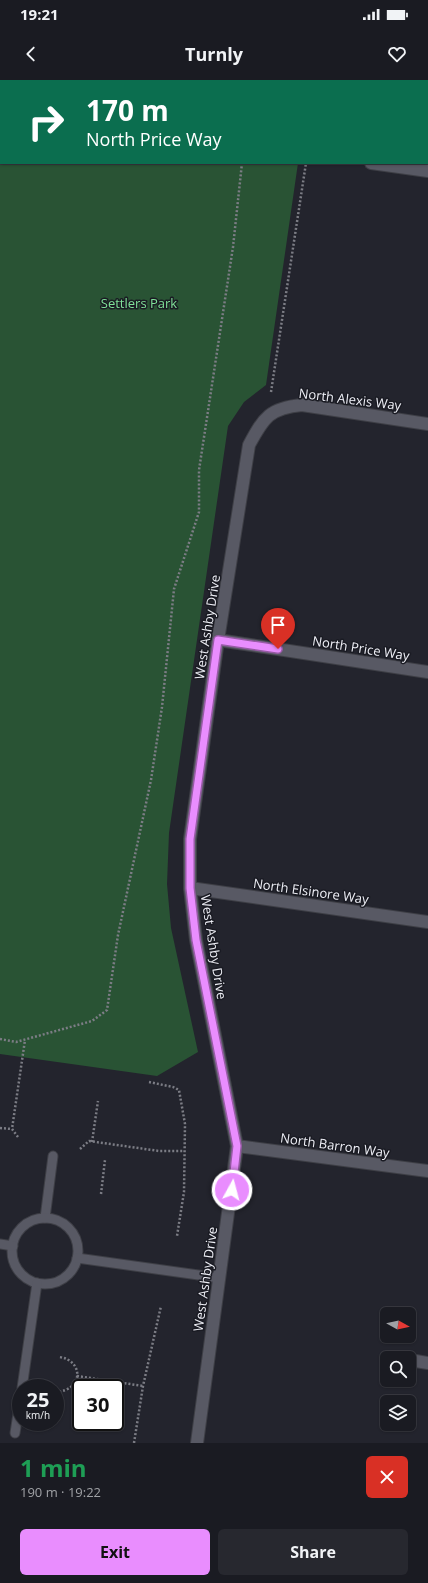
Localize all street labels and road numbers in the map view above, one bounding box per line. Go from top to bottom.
street label: North Alexis Way [298,384,403,414]
street label: West Ashby Drive [190,573,224,681]
street label: North Price Way [311,631,411,665]
street label: North Elsinore Way [252,874,370,908]
street label: West Ashby Drive [197,893,231,1001]
street label: North Barron Way [279,1128,391,1162]
street label: West Ashby Drive [189,1225,221,1333]

